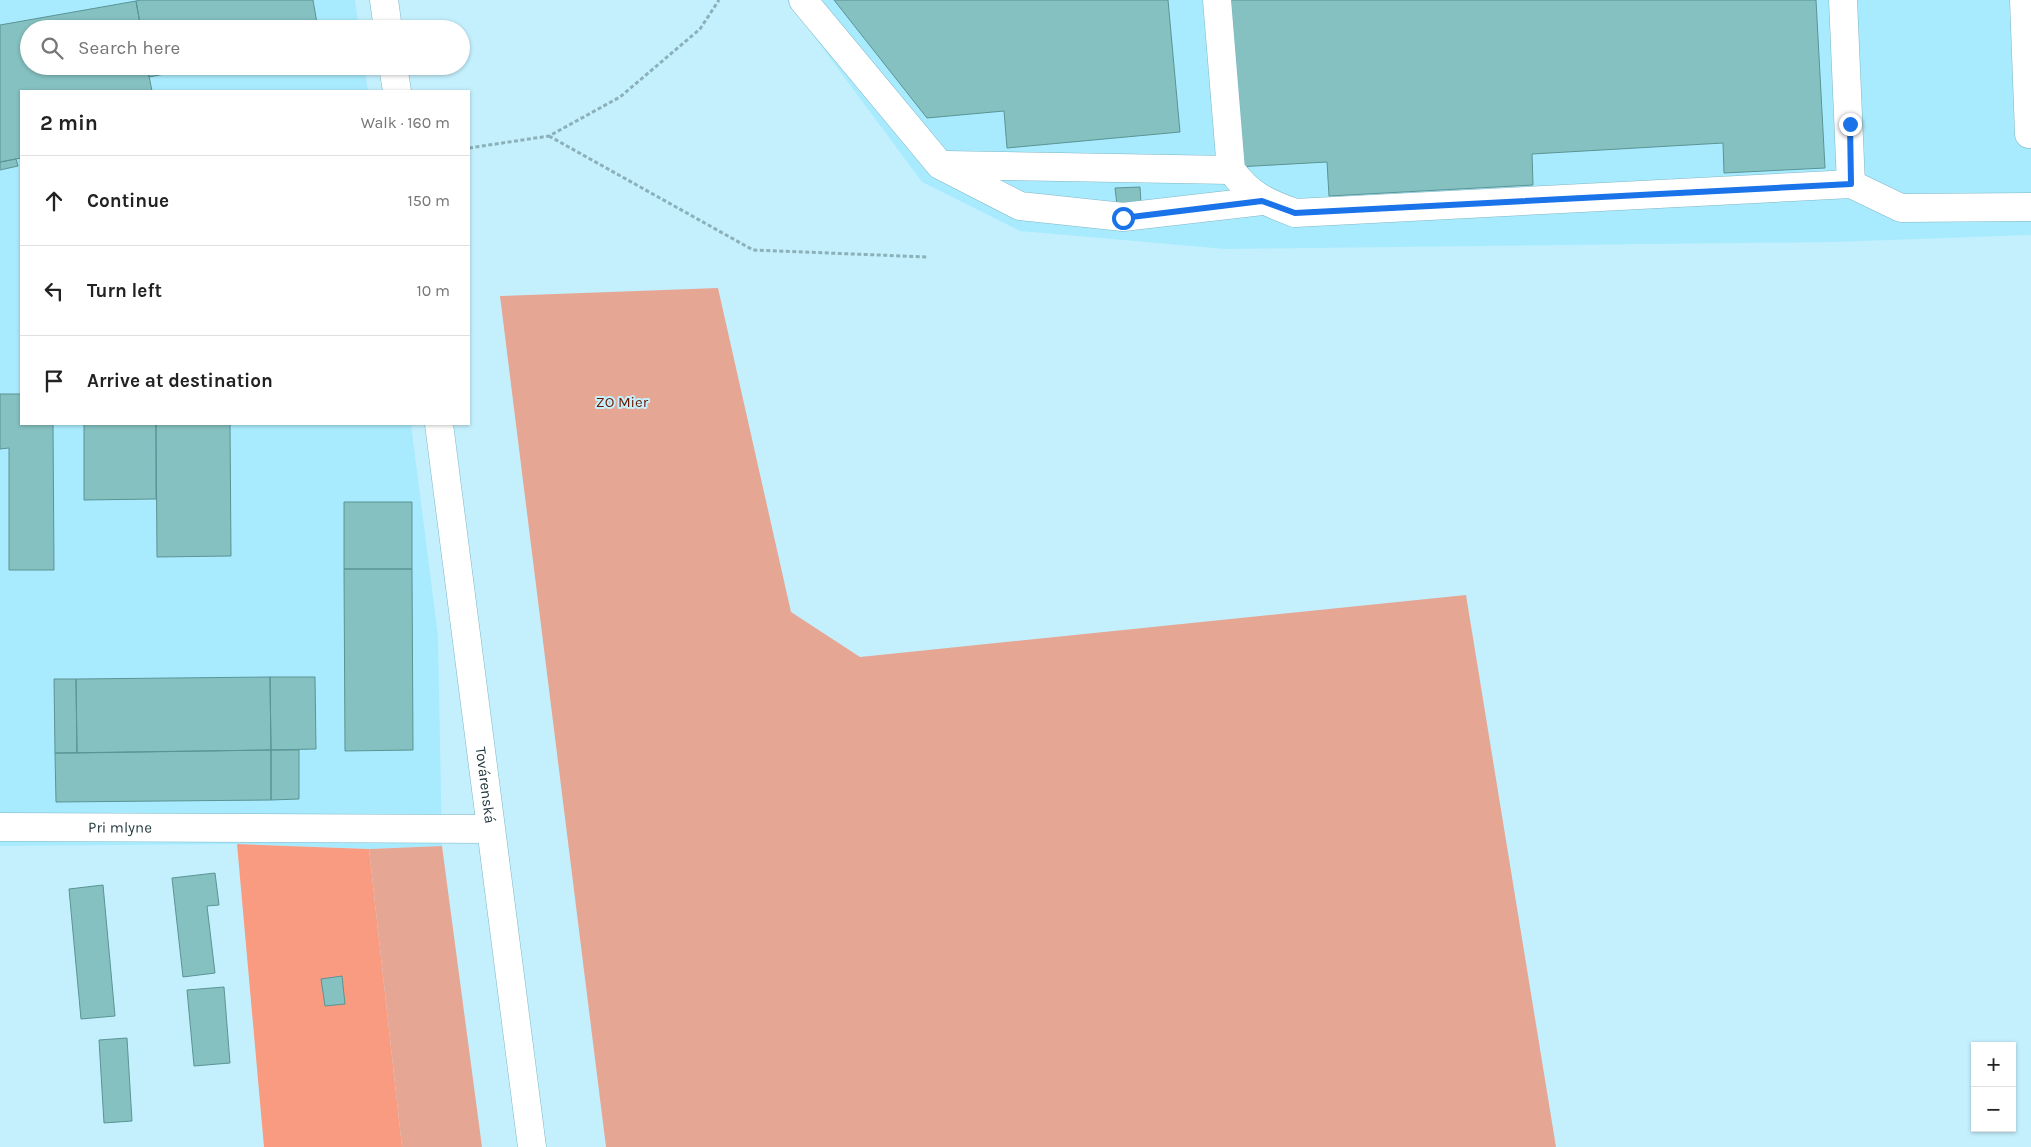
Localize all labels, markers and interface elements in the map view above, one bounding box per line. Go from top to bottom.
search box [20,20,470,75]
icon: search [38,34,66,62]
text: Search here [78,37,180,59]
text: 2 min [40,111,98,135]
text: Walk · 160 m [361,113,450,132]
route end [1839,113,1862,136]
icon: ahead [40,187,68,215]
text: Continue [87,190,169,212]
text: 150 m [407,191,450,210]
route start [1112,207,1135,230]
icon: left [40,277,68,305]
text: Turn left [87,280,162,302]
text: 10 m [416,281,450,300]
icon: arrive [40,367,68,395]
text: Arrive at destination [87,370,273,392]
park label: ZO Mier [596,393,649,411]
street label: Továrenská [472,746,499,824]
street label: Pri mlyne [88,818,152,837]
map controls [1971,1042,2016,1132]
button: + [1971,1042,2016,1087]
button: − [1971,1087,2016,1132]

